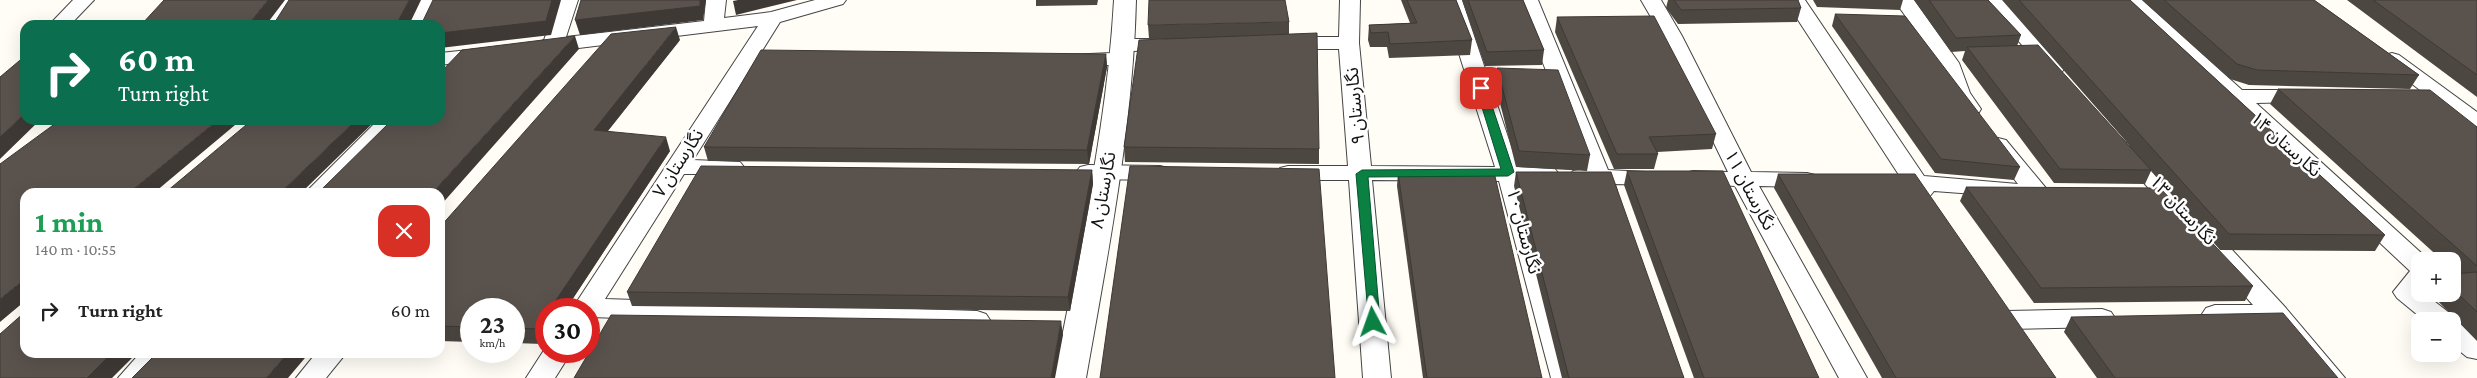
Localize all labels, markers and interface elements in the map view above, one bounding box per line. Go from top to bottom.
icon: right [35,40,100,105]
text: 60 m [118,40,195,79]
street label: نگارستان ۹ [1342,67,1369,145]
pin [1460,67,1502,109]
icon: arrive [1467,74,1495,102]
text: Turn right [118,81,209,106]
street label: نگارستان ۱۴ [2246,107,2325,182]
street label: نگارستان ۷ [649,125,708,201]
street label: نگارستان ۱۱ [1720,147,1779,234]
street label: نگارستان ۸ [1086,150,1121,230]
street label: نگارستان ۱۳ [2145,171,2220,250]
street label: نگارستان ۱۰ [1502,186,1545,276]
text: 1 min [35,205,103,238]
button: close [378,205,430,257]
text: 140 m · 10:55 [35,241,116,258]
map controls [2411,252,2461,362]
button: + [2411,252,2461,302]
position arrow [1346,295,1398,347]
icon: right [35,297,63,325]
speed limit sign: 30 [535,298,600,363]
text: Turn right [78,300,163,321]
text: 60 m [391,300,430,321]
text: 23 [480,311,505,338]
button: − [2411,312,2461,362]
text: km/h [480,336,505,350]

